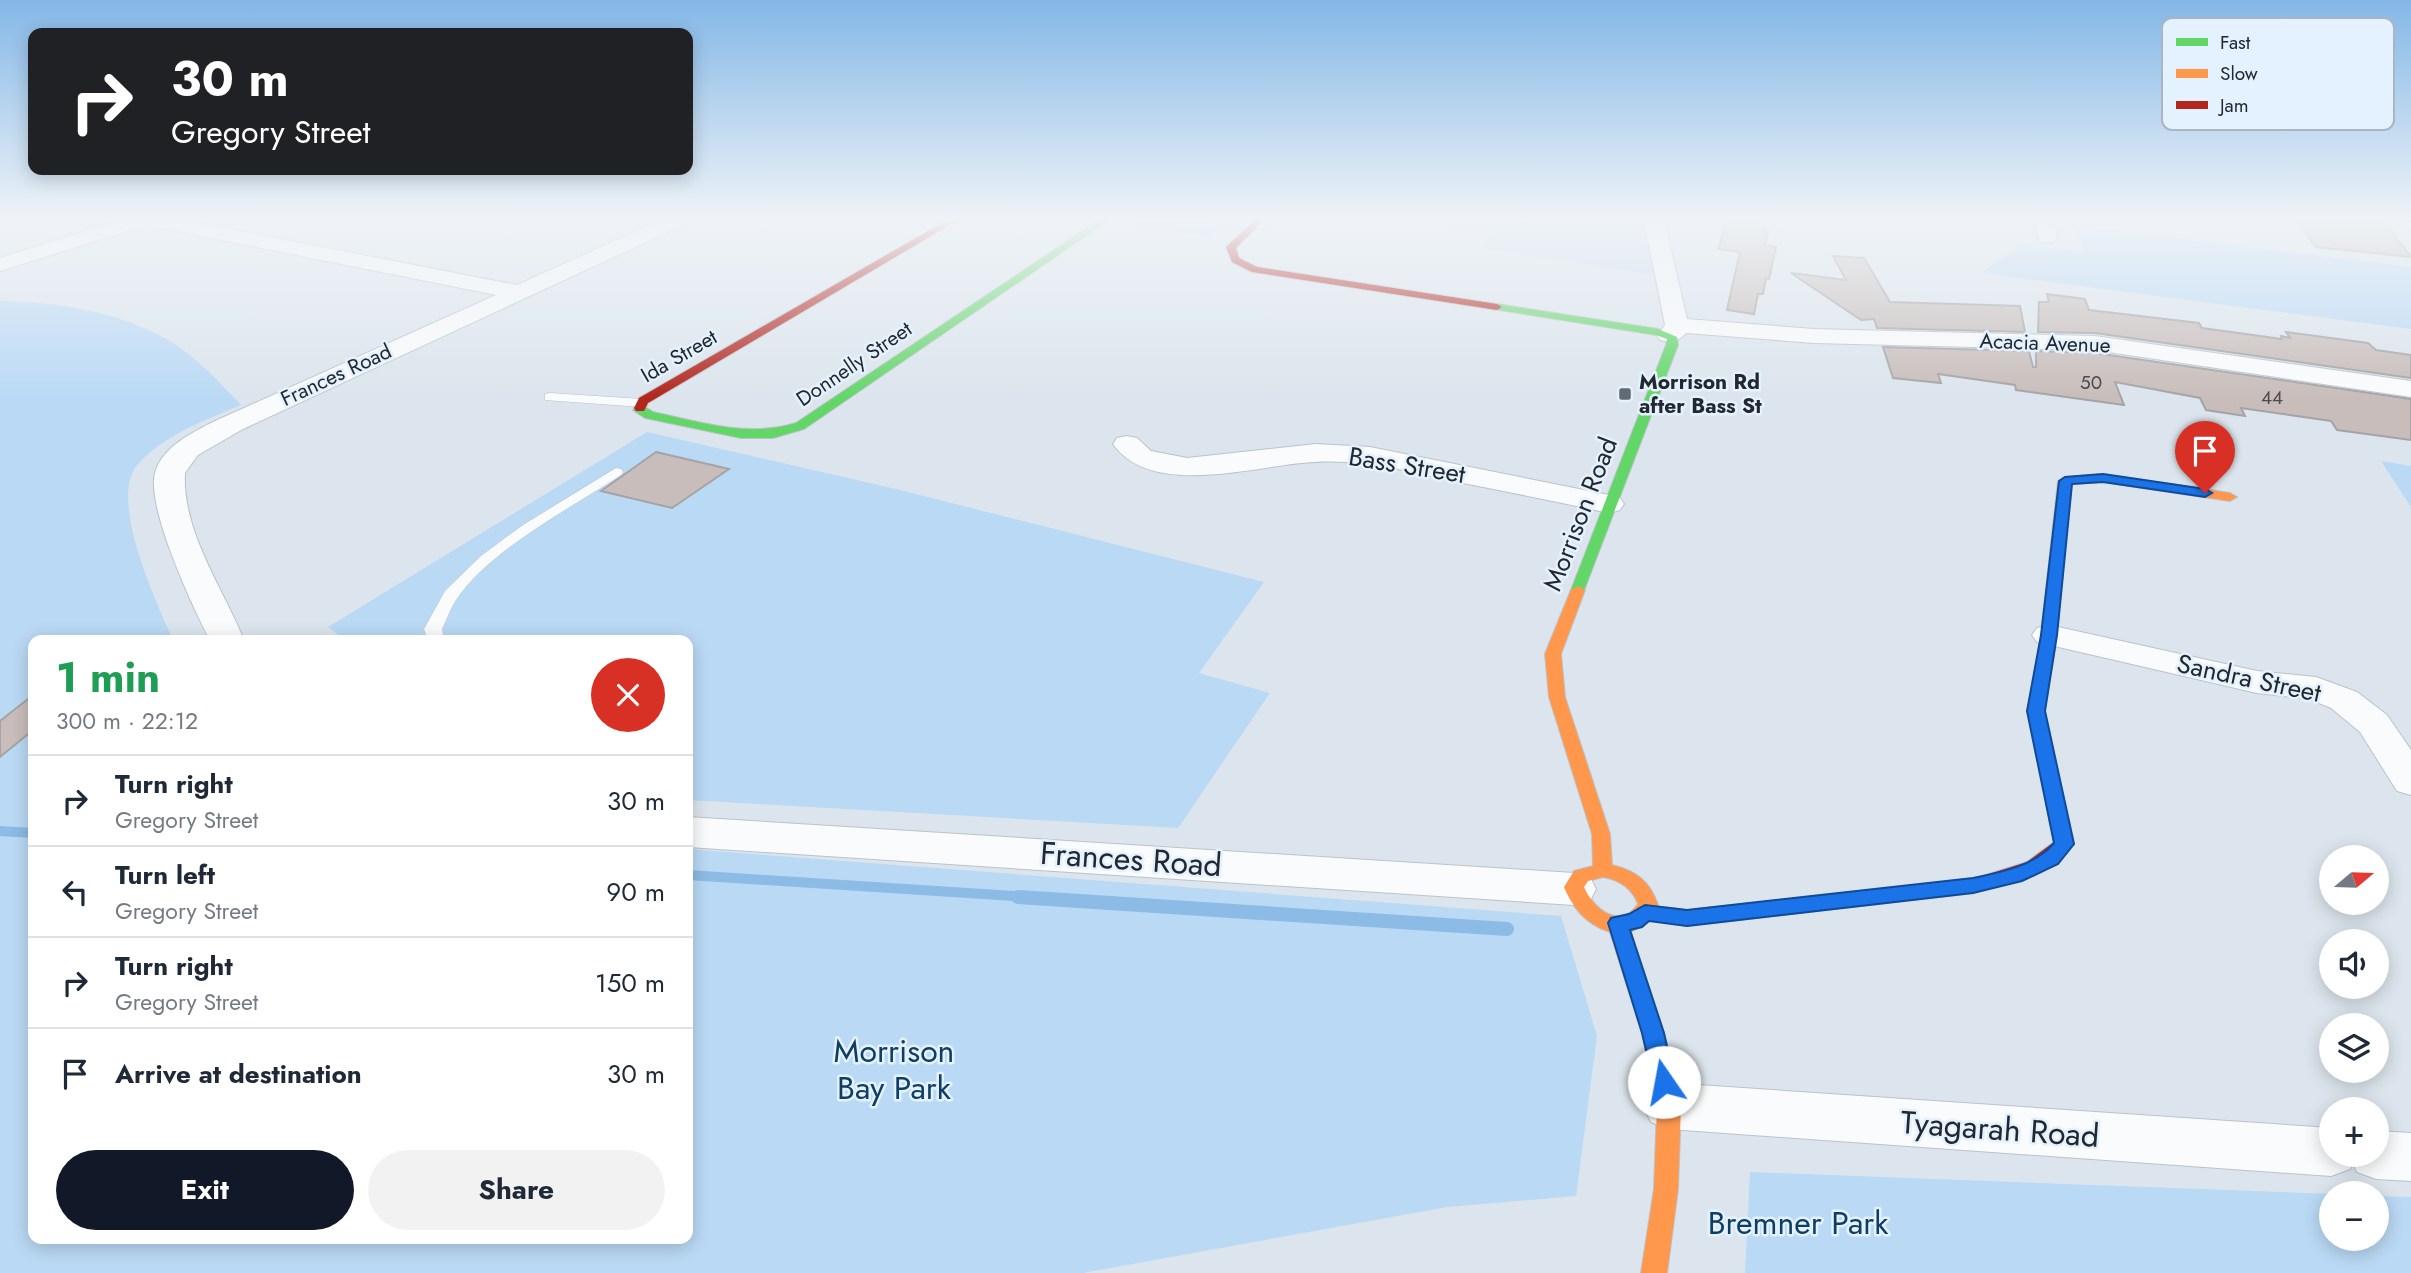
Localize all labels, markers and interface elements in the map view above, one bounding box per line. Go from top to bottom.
legend [2162,18,2394,130]
text: Fast [2220,29,2251,56]
text: 30 m [171,44,289,114]
icon: right [56,56,147,147]
text: Slow [2220,60,2258,87]
text: Jam [2217,92,2249,119]
text: Gregory Street [171,109,370,155]
street label: Donnelly Street [790,314,918,414]
street label: Ida Street [635,322,723,390]
street label: Acacia Avenue [1979,326,2111,360]
street label: Frances Road [276,336,396,414]
place label: Morrison Rd after Bass St [1639,367,1762,421]
house number: 50 [2080,369,2102,396]
house number: 44 [2261,384,2283,411]
marker: Morrison Rd after Bass St [1617,386,1633,402]
pin [2175,421,2235,493]
street label: Morrison Road [1533,432,1627,596]
icon: arrive [2186,432,2224,470]
street label: Bass Street [1346,437,1469,493]
street label: Sandra Street [2173,644,2325,712]
text: 1 min [56,647,160,708]
button: close [591,658,665,732]
text: 300 m · 22:12 [56,704,198,738]
text: Turn right [115,765,233,803]
icon: right [56,782,94,820]
text: 30 m [607,782,665,820]
text: Gregory Street [115,803,258,837]
street label: Frances Road [1039,830,1223,888]
north arrow [2319,845,2389,915]
map controls [2319,845,2389,1251]
text: Turn left [115,856,215,894]
icon: left [56,873,94,911]
text: 90 m [606,873,665,911]
text: Gregory Street [115,894,258,928]
button: sound [2319,929,2389,999]
text: Turn right [115,947,233,985]
icon: right [56,964,94,1002]
text: 150 m [595,964,665,1002]
text: Gregory Street [115,985,258,1019]
button: layers [2319,1013,2389,1083]
park label: Morrison Bay Park [834,1028,954,1111]
position arrow [1627,1045,1701,1119]
icon: arrive [56,1055,94,1093]
text: Arrive at destination [115,1055,362,1093]
text: 30 m [607,1055,665,1093]
button: + [2319,1097,2389,1167]
street label: Tyagarah Road [1899,1099,2101,1159]
button: Exit [56,1150,354,1230]
button: Share [368,1150,665,1230]
button: − [2319,1181,2389,1251]
park label: Bremner Park [1708,1200,1889,1246]

